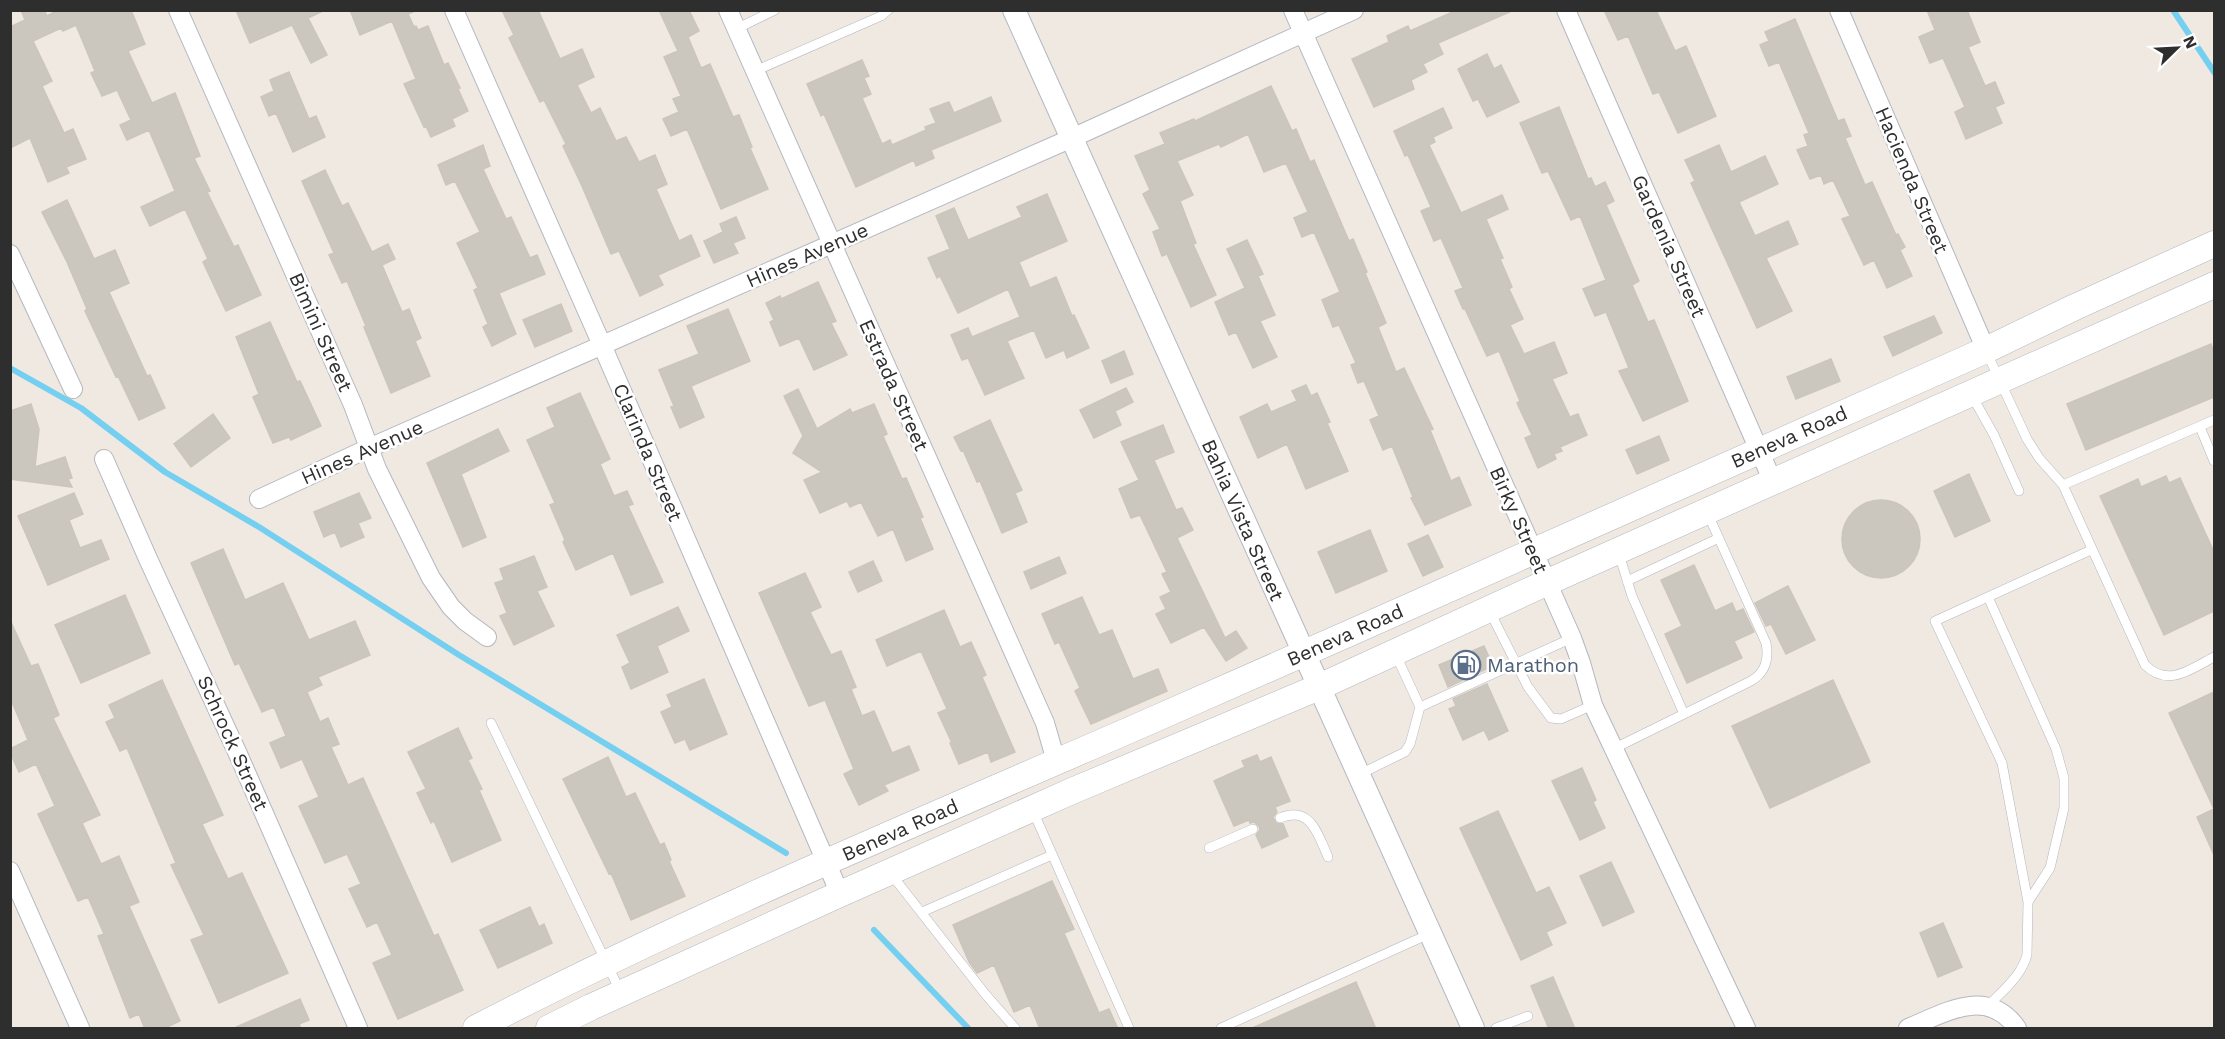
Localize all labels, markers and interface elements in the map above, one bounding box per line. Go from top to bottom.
north arrow [2147,18,2207,78]
text: N [2179,33,2201,51]
street label: Hacienda Street [1870,103,1954,257]
street label: Gardenia Street [1627,171,1711,321]
street label: Hines Avenue [742,217,872,293]
street label: Bimini Street [284,269,358,396]
street label: Estrada Street [854,316,934,455]
street label: Clarinda Street [608,379,688,525]
street label: Beneva Road [1727,401,1851,473]
street label: Hines Avenue [297,414,427,490]
street label: Bahia Vista Street [1197,436,1290,605]
street label: Birky Street [1485,463,1554,578]
street label: Beneva Road [1283,599,1407,671]
fuel station icon: Marathon [1450,649,1482,681]
place label: Marathon [1487,653,1579,677]
street label: Schrock Street [192,672,274,815]
street label: Beneva Road [838,794,962,866]

